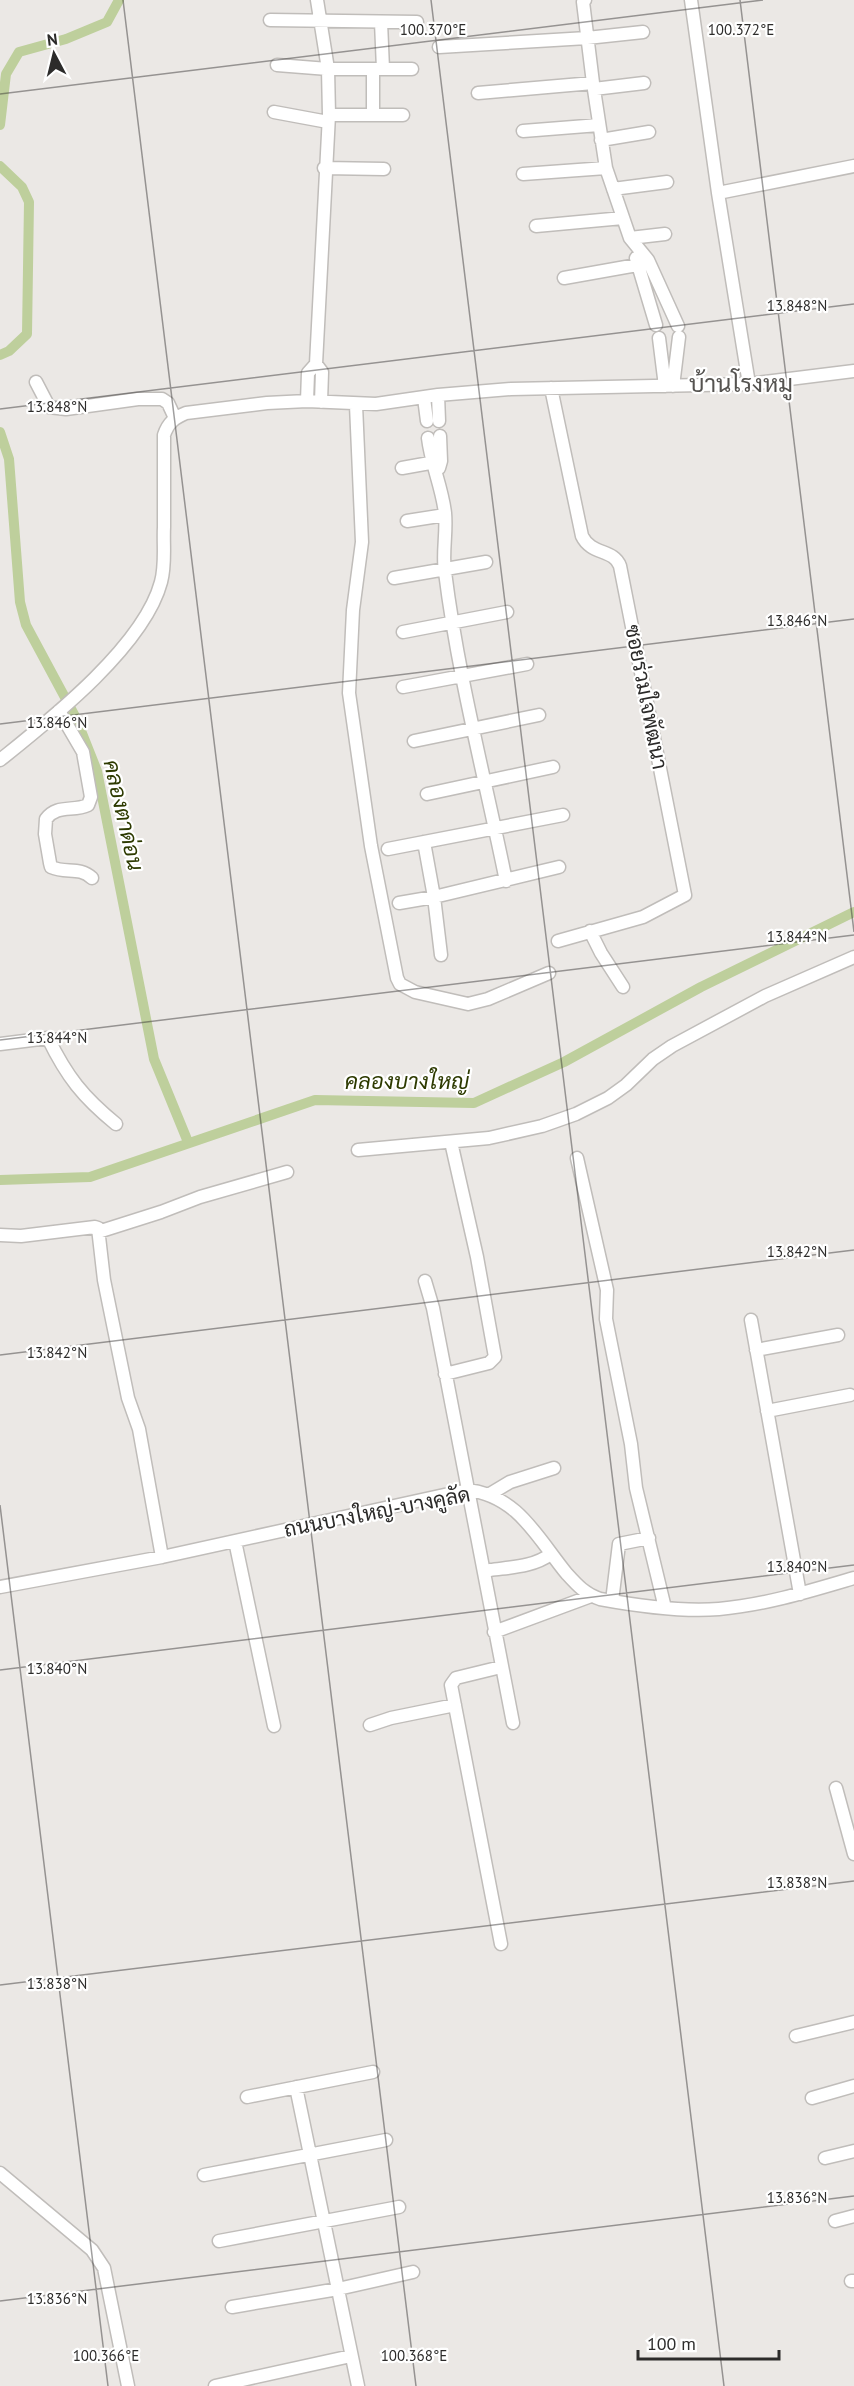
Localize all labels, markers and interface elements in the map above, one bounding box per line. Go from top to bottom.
text: 100.370°E [400,20,466,39]
text: 100.372°E [708,20,774,39]
north arrow [24,24,84,84]
text: N [46,29,59,50]
text: 13.848°N [767,296,827,315]
district label: บ้านโรงหมู [689,368,793,401]
text: 13.848°N [27,397,87,416]
text: 13.846°N [767,611,827,630]
street label: ซอยร่วมใจพัฒนา [619,622,674,772]
text: 13.846°N [27,713,87,732]
water label: คลองตาด่อน [98,757,150,873]
text: 13.844°N [767,927,827,946]
text: 13.844°N [27,1028,87,1047]
water label: คลองบางใหญ่ [345,1067,470,1095]
text: 13.842°N [767,1242,827,1261]
text: 13.842°N [27,1343,87,1362]
street label: ถนนบางใหญ่-บางคูลัด [282,1480,473,1545]
text: 13.840°N [767,1557,827,1576]
text: 13.840°N [27,1659,87,1678]
text: 13.838°N [767,1873,827,1892]
text: 13.838°N [27,1974,87,1993]
text: 13.836°N [767,2188,827,2207]
text: 13.836°N [27,2289,87,2308]
scale bar [638,2323,779,2361]
text: 100 m [647,2332,696,2355]
text: 100.366°E [73,2346,139,2365]
text: 100.368°E [381,2346,447,2365]

